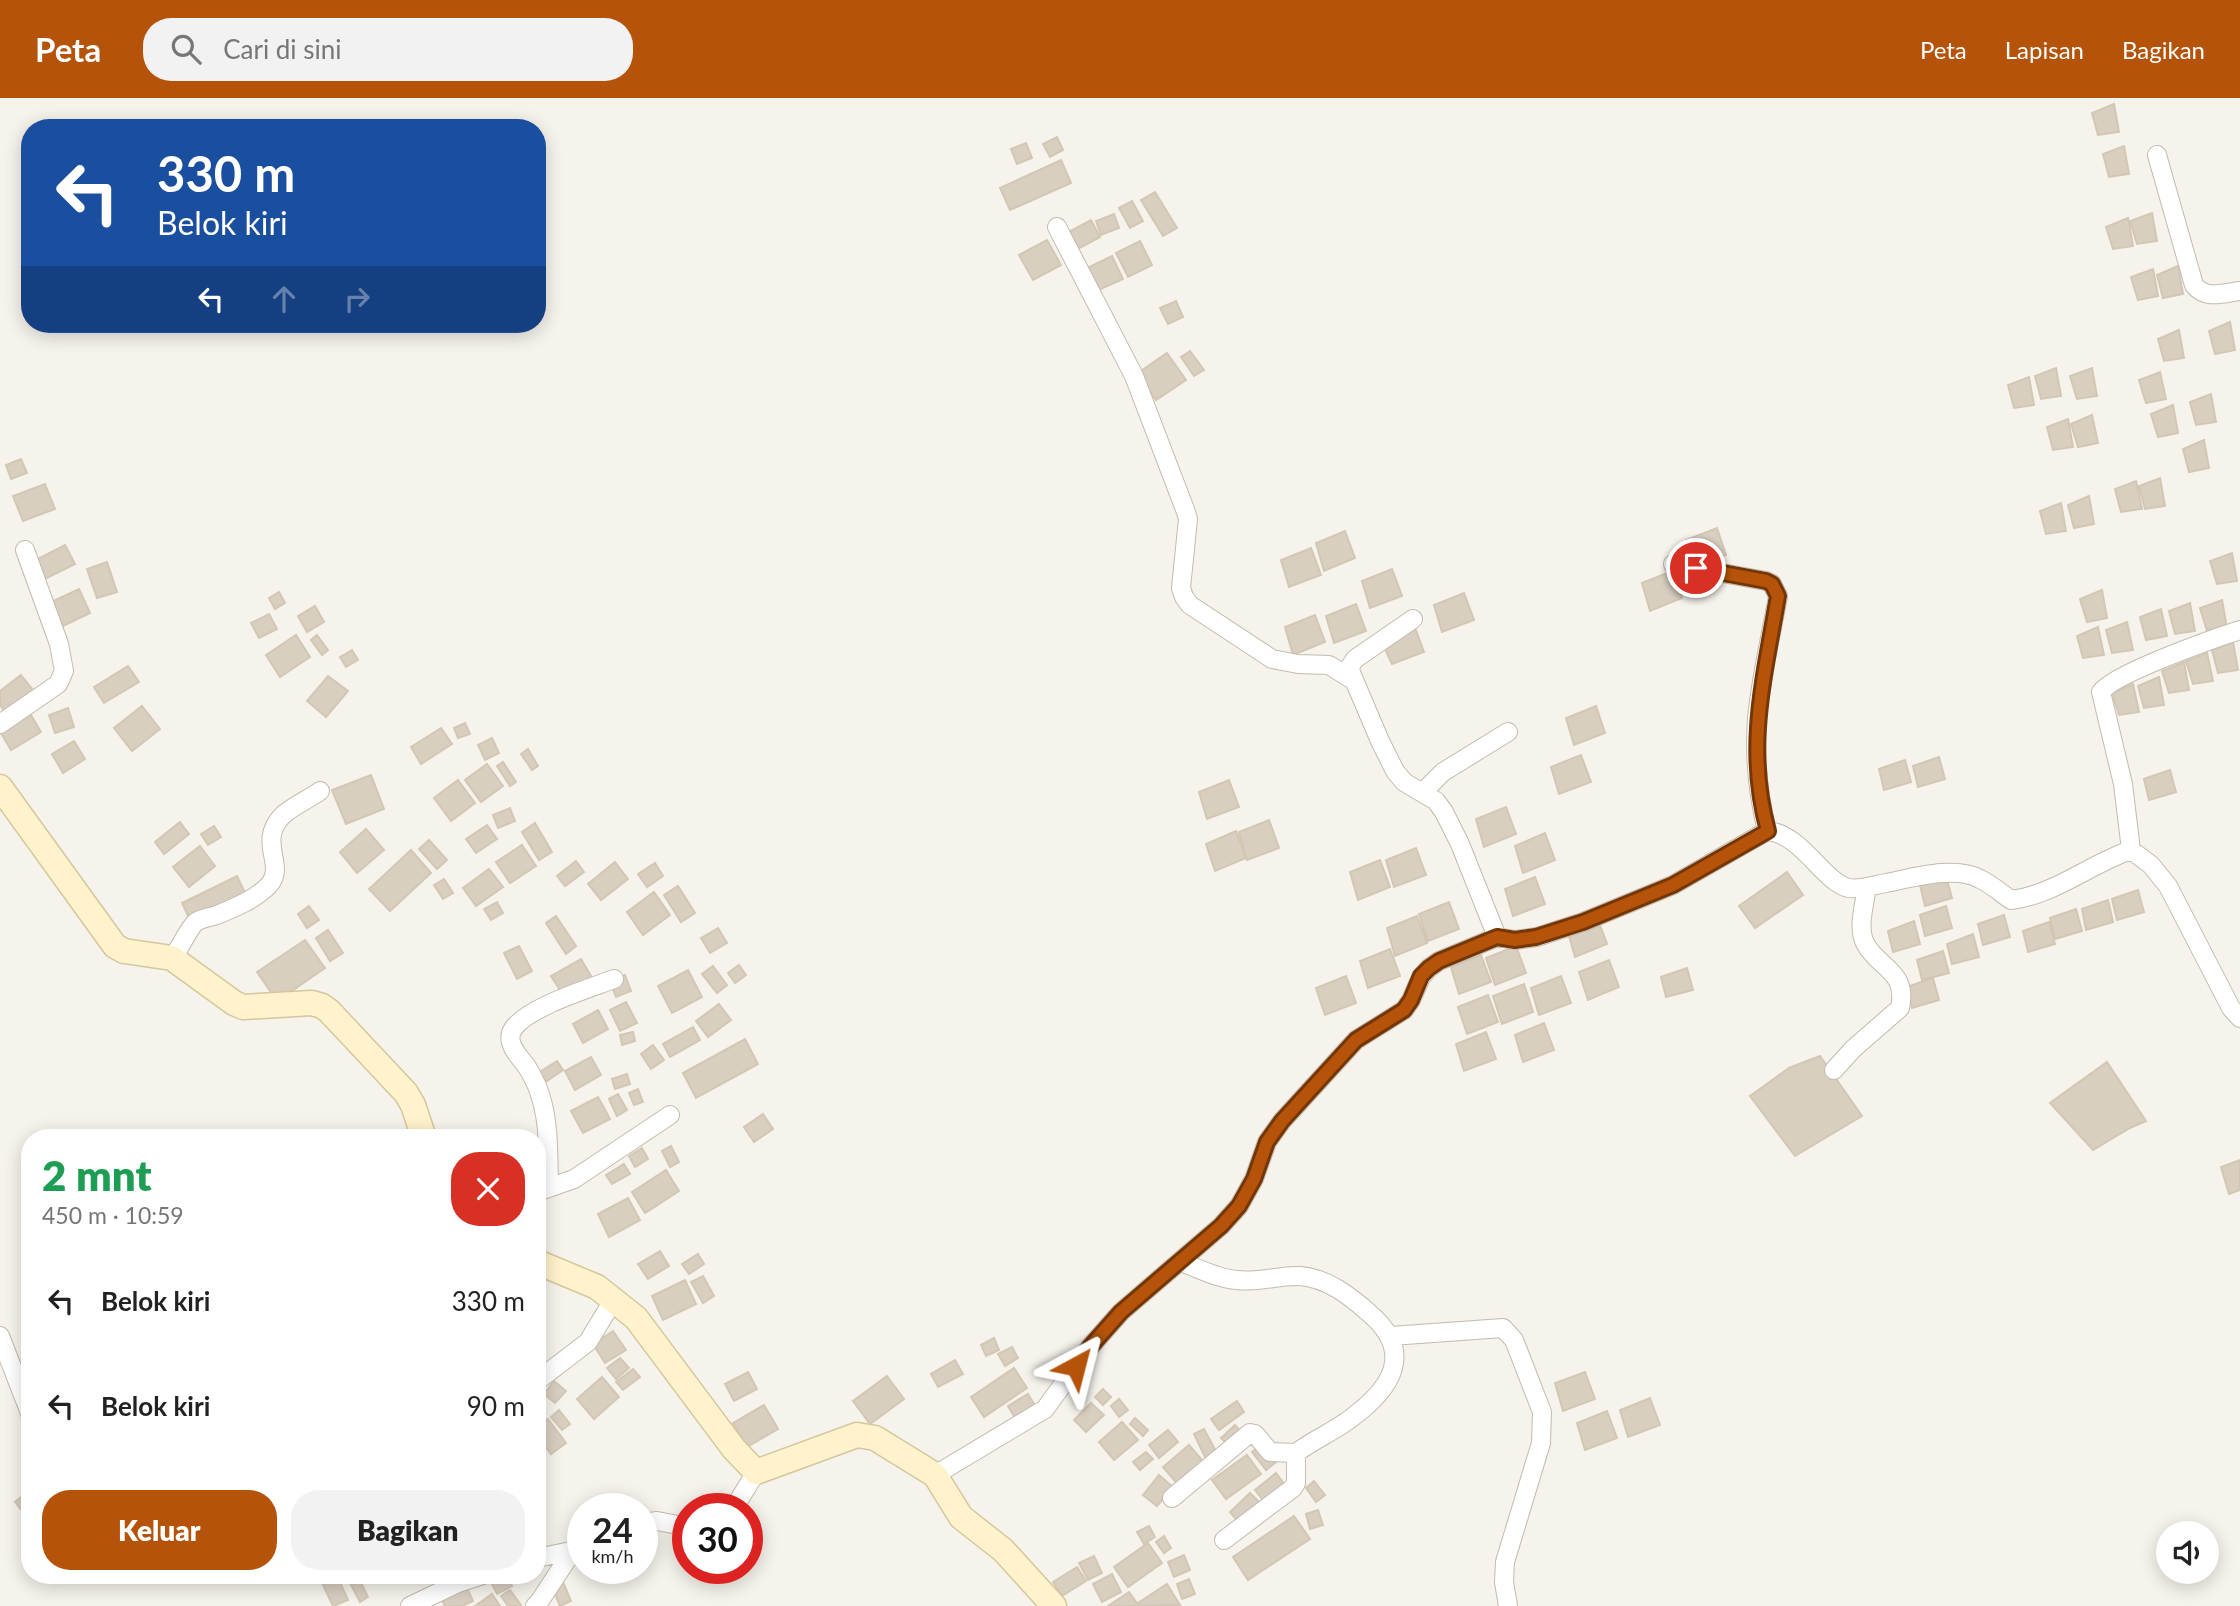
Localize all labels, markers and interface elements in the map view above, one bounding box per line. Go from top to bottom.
search box [143,18,633,81]
text: Peta [35,29,101,69]
icon: search [167,30,205,68]
text: Cari di sini [223,33,342,65]
text: Peta [1920,35,1967,64]
text: Lapisan [2005,35,2084,64]
text: Bagikan [2122,35,2205,64]
text: 330 m [157,144,295,202]
icon: left [42,147,133,238]
text: Belok kiri [157,203,288,242]
icon: left [192,280,230,318]
icon: ahead [265,280,303,318]
icon: right [338,280,376,318]
pin [1666,538,1726,598]
icon: arrive [1677,549,1715,587]
text: 2 mnt [42,1150,152,1200]
button: close [451,1152,525,1226]
text: 450 m · 10:59 [42,1201,184,1229]
icon: left [42,1282,80,1320]
text: Belok kiri [101,1285,210,1317]
text: 330 m [452,1285,525,1317]
position arrow [1039,1329,1113,1403]
icon: left [42,1387,80,1425]
text: Belok kiri [101,1390,210,1422]
text: 90 m [467,1390,525,1422]
button: Keluar [42,1490,277,1570]
button: Bagikan [291,1490,525,1570]
speed limit sign: 30 [672,1493,763,1584]
text: 24 [592,1508,633,1550]
map controls [2156,1521,2219,1584]
button: sound [2156,1521,2219,1584]
text: km/h [591,1545,634,1567]

